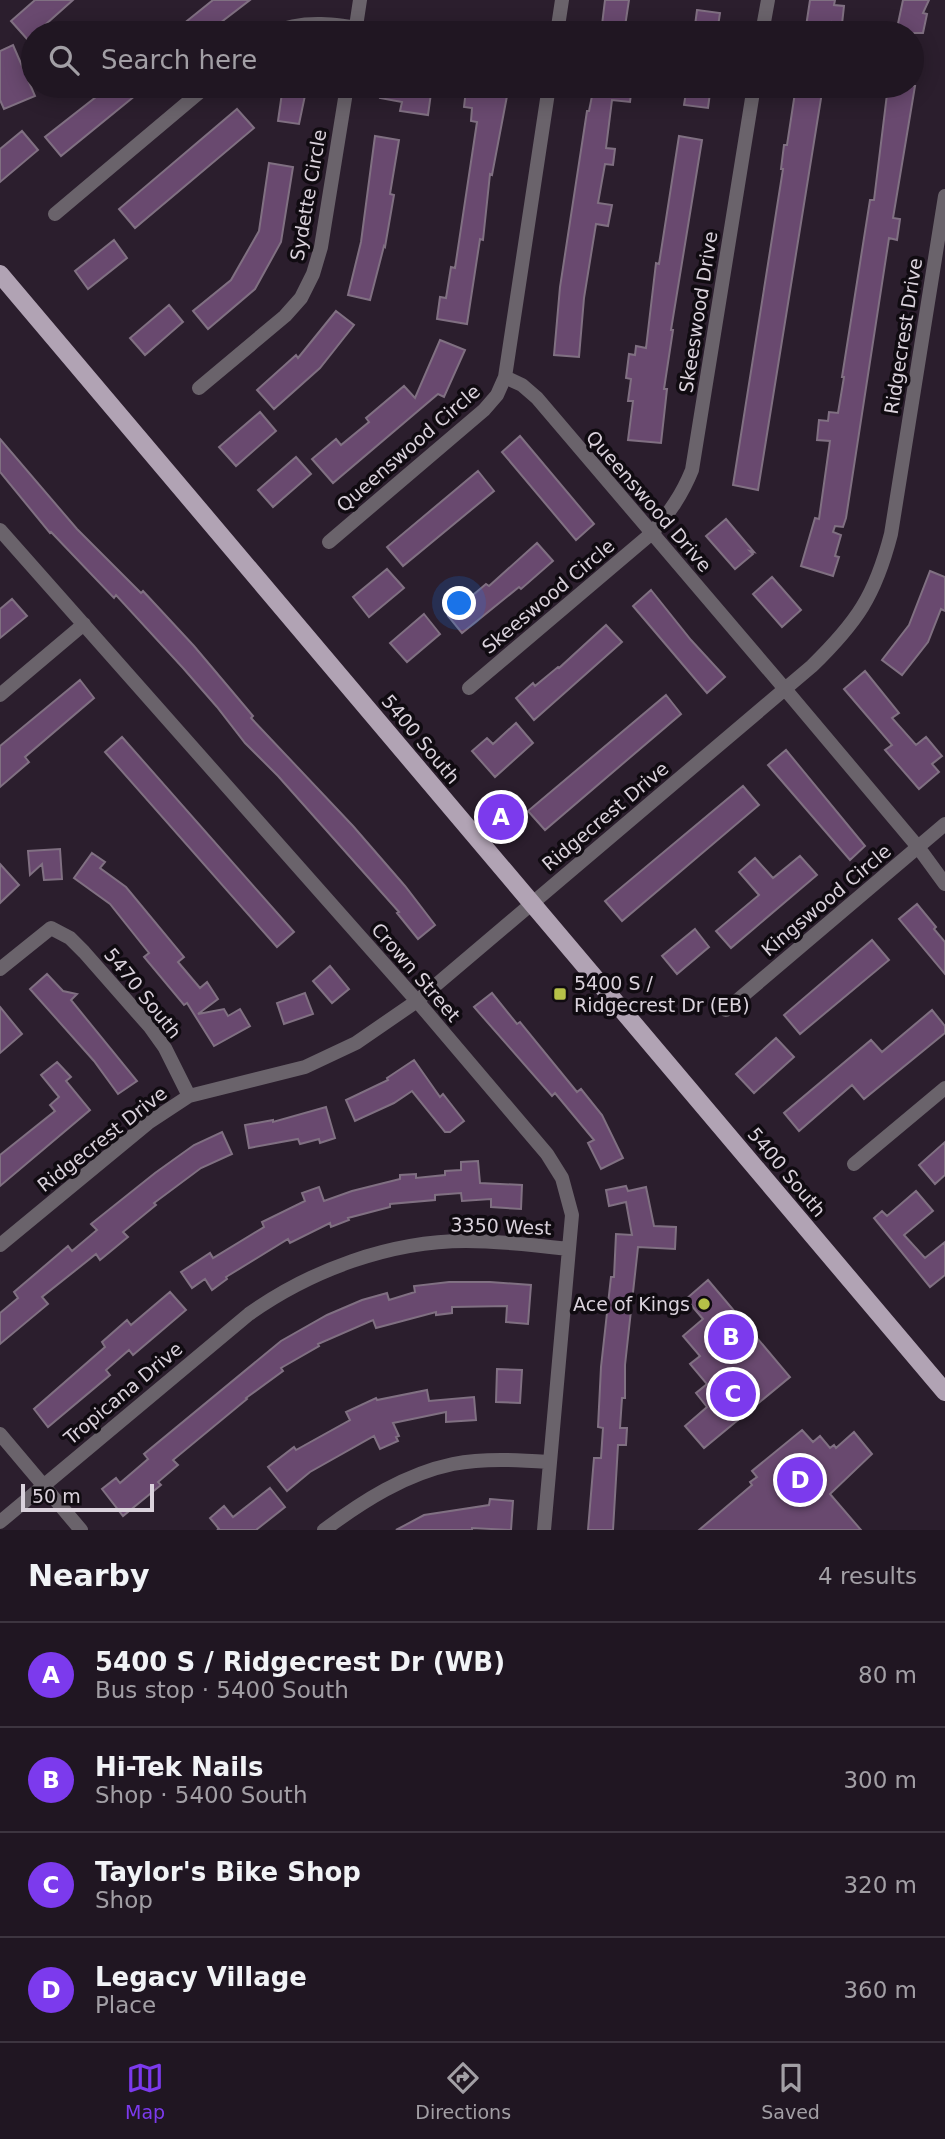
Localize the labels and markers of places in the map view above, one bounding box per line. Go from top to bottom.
pin: A [478,791,524,843]
place label: 5400 S / Ridgecrest Dr (EB) [574,972,750,1016]
marker: 5400 S / Ridgecrest Dr (EB) [552,986,568,1002]
place label: Ace of Kings [573,1293,690,1315]
marker: Ace of Kings [696,1296,712,1312]
pin: B [708,1311,754,1363]
pin: C [710,1368,756,1420]
pin: D [777,1454,823,1506]

